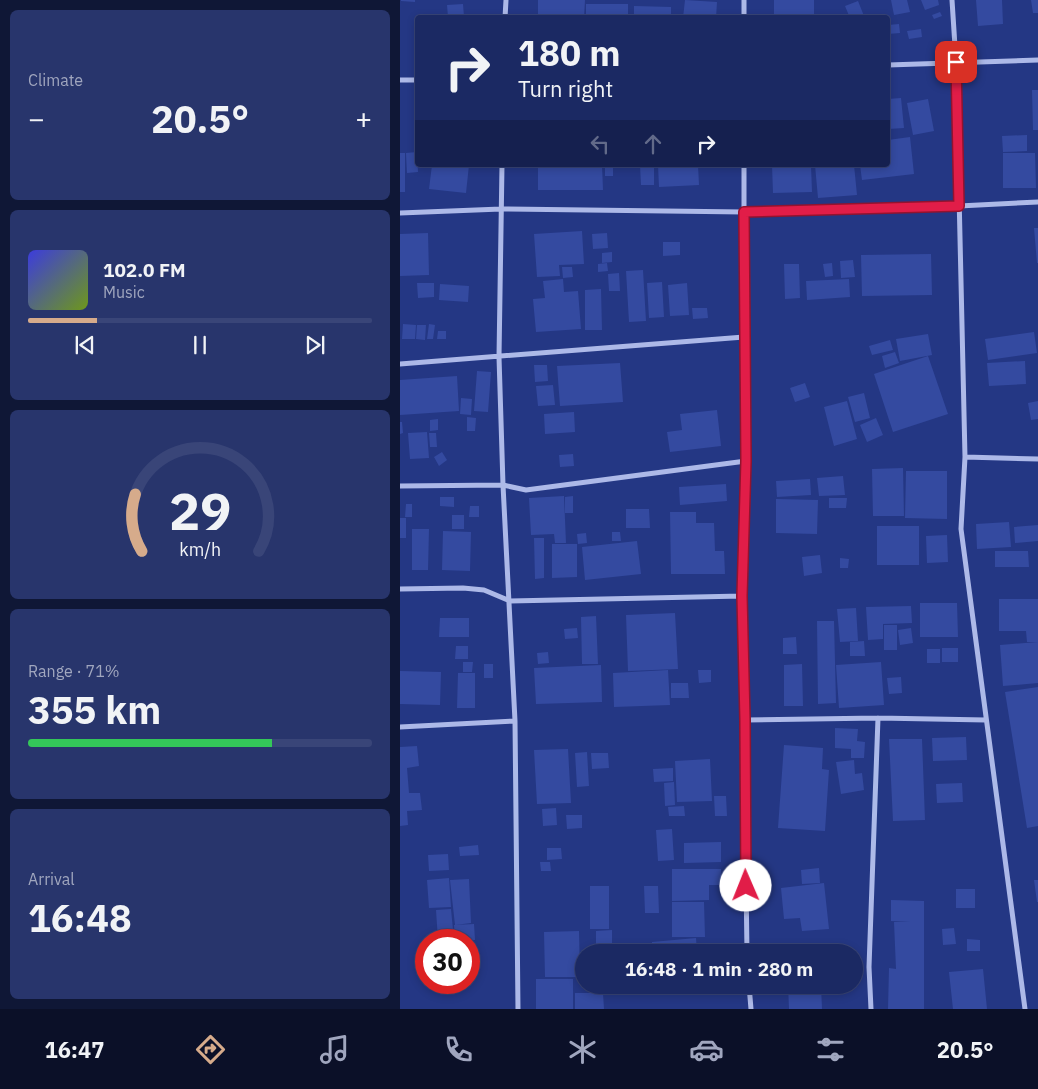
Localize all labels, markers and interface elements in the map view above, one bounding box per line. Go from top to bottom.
text: 180 m [518,30,621,76]
icon: right [435,35,500,100]
pin [935,41,977,83]
icon: arrive [942,48,970,76]
text: Climate [28,70,83,90]
text: Turn right [518,74,613,103]
text: 20.5° [151,94,249,143]
text: − [28,100,45,137]
text: + [355,100,372,137]
icon: left [586,130,614,158]
icon: ahead [639,130,667,158]
icon: right [692,130,720,158]
text: 102.0 FM [103,258,186,282]
text: Music [103,282,145,302]
icon: previous [71,331,99,359]
icon: pause [186,331,214,359]
icon: next [301,331,329,359]
text: 29 [169,477,231,544]
text: km/h [179,538,221,561]
text: Range · 71% [28,661,120,681]
text: 355 km [28,685,161,734]
position arrow [719,859,771,911]
text: Arrival [28,869,75,889]
text: 16:48 [28,893,132,942]
speed limit sign: 30 [415,929,480,994]
text: 16:48 · 1 min · 280 m [625,957,813,981]
icon: directions [193,1032,228,1067]
icon: music [317,1032,352,1067]
icon: phone [441,1032,476,1067]
icon: climate [565,1032,600,1067]
icon: car [689,1032,724,1067]
icon: filters [813,1032,848,1067]
text: 16:47 [44,1035,105,1064]
text: 20.5° [937,1035,994,1064]

